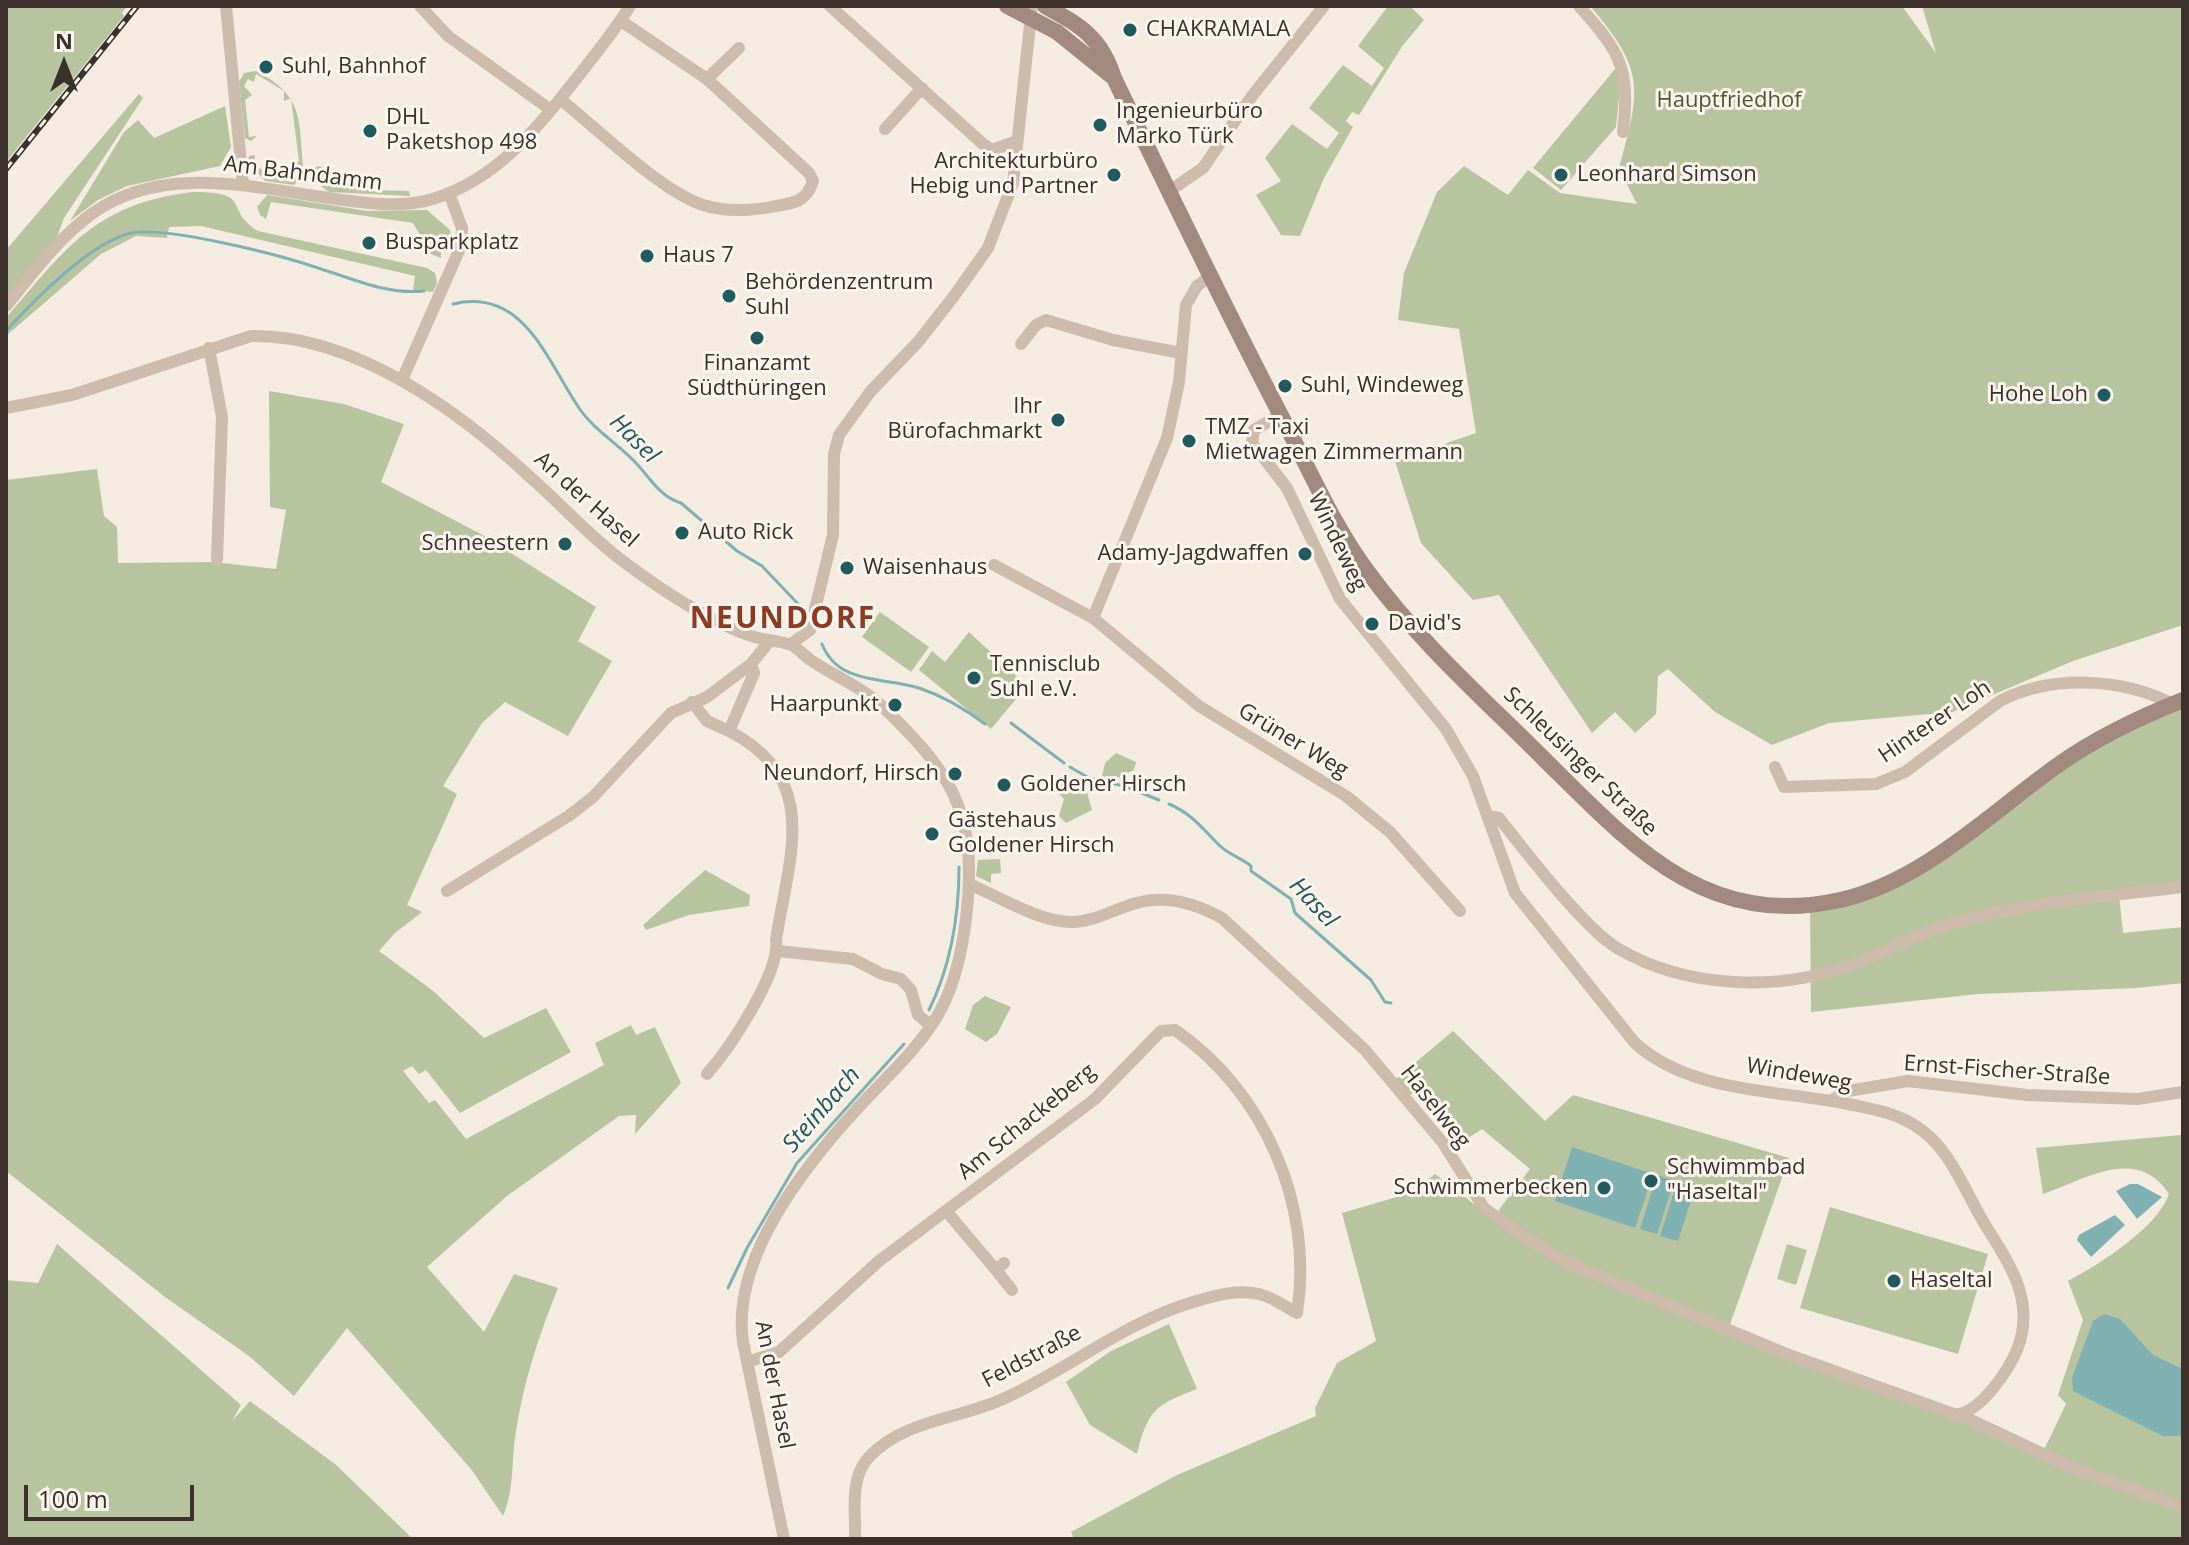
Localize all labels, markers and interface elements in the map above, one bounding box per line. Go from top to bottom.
place label: CHAKRAMALA [1146,17,1290,43]
marker: CHAKRAMALA [1121,21,1139,39]
north arrow [24,24,104,104]
text: N [55,25,73,55]
place label: Suhl, Bahnhof [282,54,426,80]
marker: Suhl, Bahnhof [257,58,275,76]
park label: Hauptfriedhof [1656,88,1802,114]
place label: Ingenieurbüro Marko Türk [1116,99,1263,150]
place label: DHL Paketshop 498 [386,105,537,156]
marker: Ingenieurbüro Marko Türk [1091,116,1109,134]
marker: DHL Paketshop 498 [361,122,379,140]
place label: Architekturbüro Hebig und Partner [909,149,1098,200]
street label: Am Bahndamm [222,151,384,197]
place label: Leonhard Simson [1577,162,1757,188]
marker: Architekturbüro Hebig und Partner [1105,166,1123,184]
marker: Leonhard Simson [1552,166,1570,184]
place label: Busparkplatz [385,230,519,256]
marker: Busparkplatz [360,234,378,252]
place label: Haus 7 [663,243,734,269]
marker: Haus 7 [638,247,656,265]
place label: Behördenzentrum Suhl [745,270,933,322]
marker: Behördenzentrum Suhl [720,287,738,305]
marker: Finanzamt Südthüringen [748,329,766,347]
place label: Finanzamt Südthüringen [687,351,827,402]
place label: Suhl, Windeweg [1301,373,1464,399]
marker: Suhl, Windeweg [1276,377,1294,395]
place label: Hohe Loh [1989,382,2088,408]
marker: Hohe Loh [2095,386,2113,404]
place label: Ihr Bürofachmarkt [887,394,1042,446]
water label: Hasel [603,408,665,470]
marker: Ihr Bürofachmarkt [1049,411,1067,429]
place label: TMZ - Taxi Mietwagen Zimmermann [1205,415,1463,466]
marker: TMZ - Taxi Mietwagen Zimmermann [1180,432,1198,450]
street label: An der Hasel [529,447,643,553]
street label: Windeweg [1302,488,1372,596]
place label: Auto Rick [698,520,793,546]
marker: Auto Rick [673,524,691,542]
place label: Schneestern [422,531,549,557]
marker: Schneestern [556,535,574,553]
place label: Adamy-Jagdwaffen [1097,541,1289,567]
marker: Adamy-Jagdwaffen [1296,545,1314,563]
place label: Waisenhaus [863,555,987,581]
marker: Waisenhaus [838,559,856,577]
district label: NEUNDORF [690,601,876,637]
place label: David's [1388,611,1461,637]
marker: David's [1363,615,1381,633]
place label: Tennisclub Suhl e.V. [990,652,1101,704]
marker: Tennisclub Suhl e.V. [965,669,983,687]
street label: Hinterer Loh [1874,675,1996,769]
street label: Schleusinger Straße [1498,682,1662,842]
place label: Haarpunkt [769,692,879,718]
marker: Haarpunkt [886,696,904,714]
street label: Grüner Weg [1233,698,1353,784]
place label: Neundorf, Hirsch [763,761,939,787]
marker: Neundorf, Hirsch [946,765,964,783]
place label: Goldener Hirsch [1020,772,1186,798]
marker: Goldener Hirsch [995,776,1013,794]
place label: Gästehaus Goldener Hirsch [948,808,1114,860]
marker: Gästehaus Goldener Hirsch [923,825,941,843]
water label: Hasel [1283,872,1343,934]
street label: Ernst-Fischer-Straße [1903,1051,2111,1091]
street label: Windeweg [1744,1053,1854,1097]
street label: Am Schackeberg [953,1058,1101,1186]
street label: Haselweg [1394,1060,1476,1154]
water label: Steinbach [777,1061,867,1159]
place label: Schwimmbad "Haseltal" [1667,1155,1806,1206]
marker: Schwimmbad "Haseltal" [1642,1172,1660,1190]
place label: Schwimmerbecken [1393,1175,1588,1201]
marker: Schwimmerbecken [1595,1179,1613,1197]
place label: Haseltal [1910,1268,1992,1294]
marker: Haseltal [1885,1272,1903,1290]
street label: An der Hasel [749,1318,799,1452]
street label: Feldstraße [978,1320,1086,1394]
scale bar [28,1469,198,1519]
text: 100 m [38,1482,108,1515]

